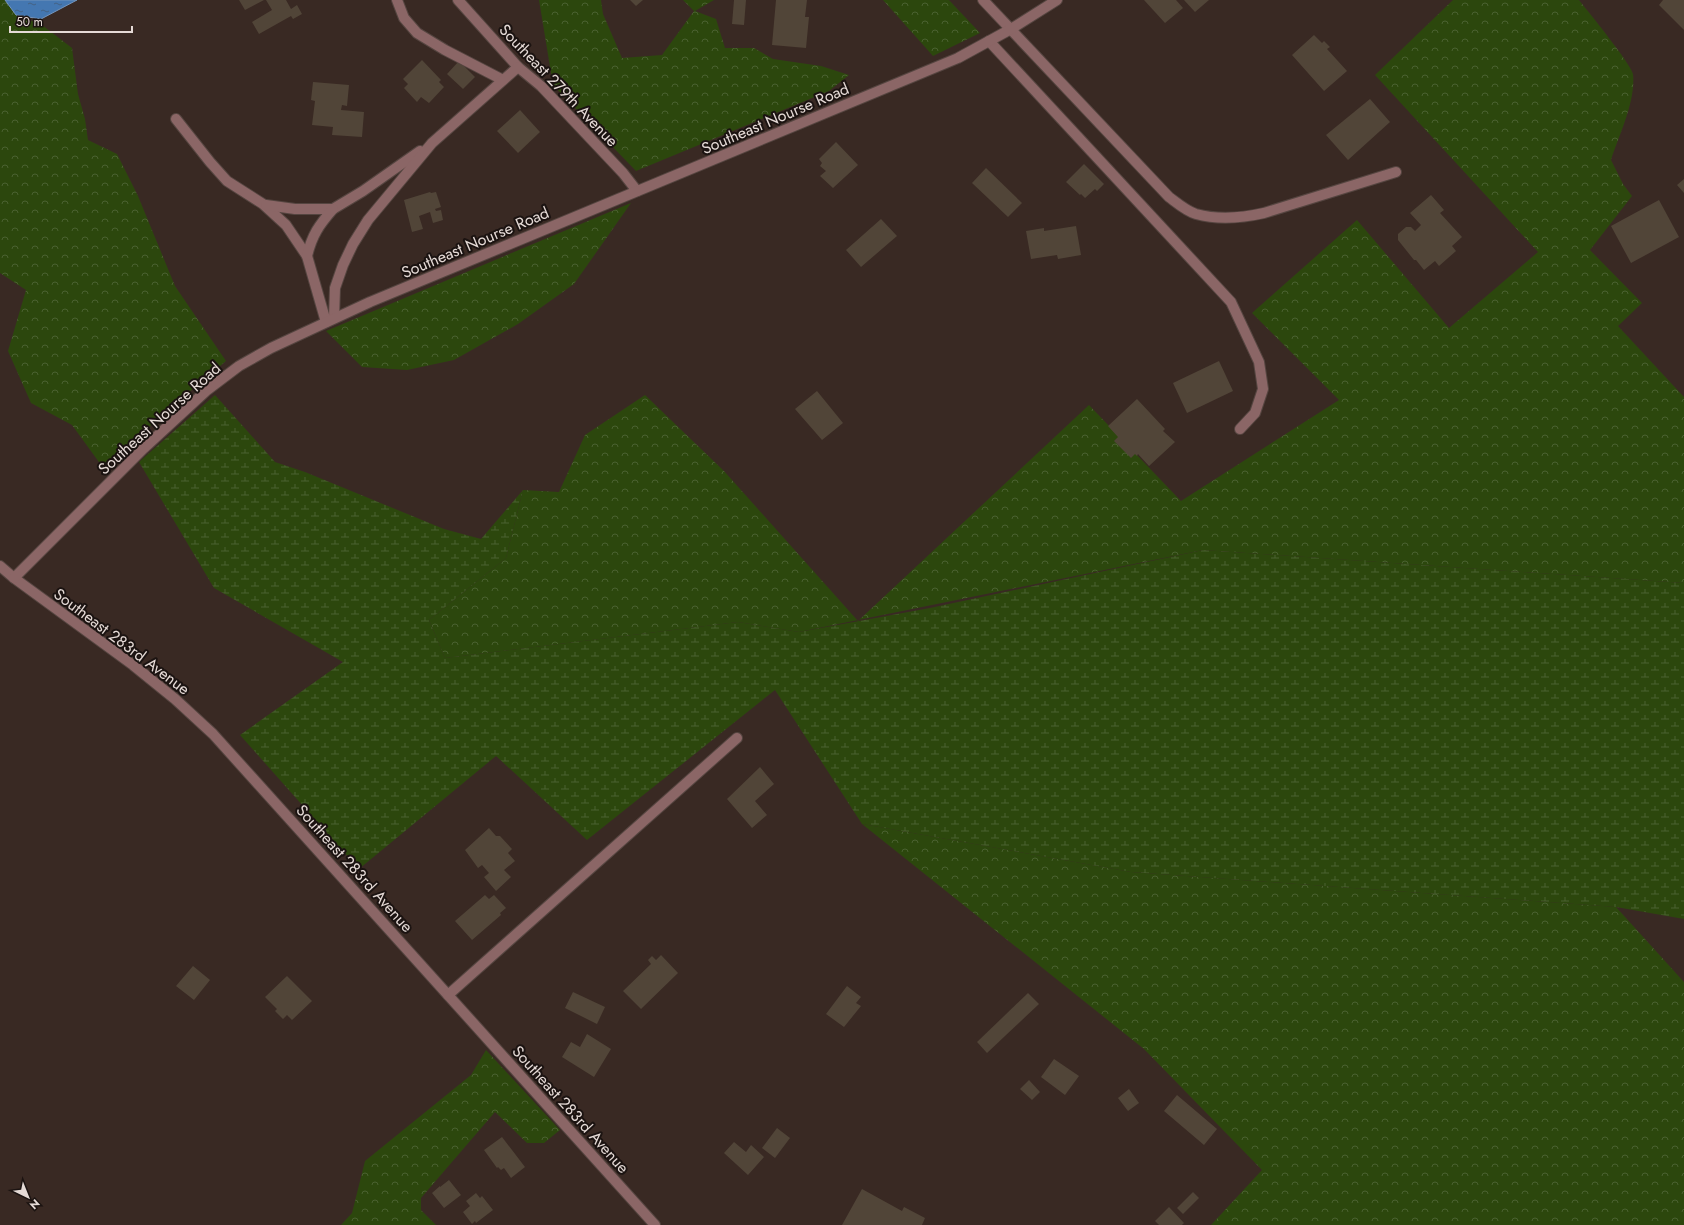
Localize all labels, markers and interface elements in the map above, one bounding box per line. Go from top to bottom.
scale bar [10,8,132,34]
text: 50 m [16,13,43,31]
street label: Southeast 279th Avenue [494,19,623,152]
street label: Southeast Nourse Road [698,77,853,160]
street label: Southeast Nourse Road [398,201,553,284]
street label: Southeast Nourse Road [93,357,226,480]
street label: Southeast 283rd Avenue [49,583,195,700]
street label: Southeast 283rd Avenue [291,799,418,937]
street label: Southeast 283rd Avenue [507,1040,634,1178]
north arrow [8,1177,48,1217]
text: N [26,1195,43,1213]

